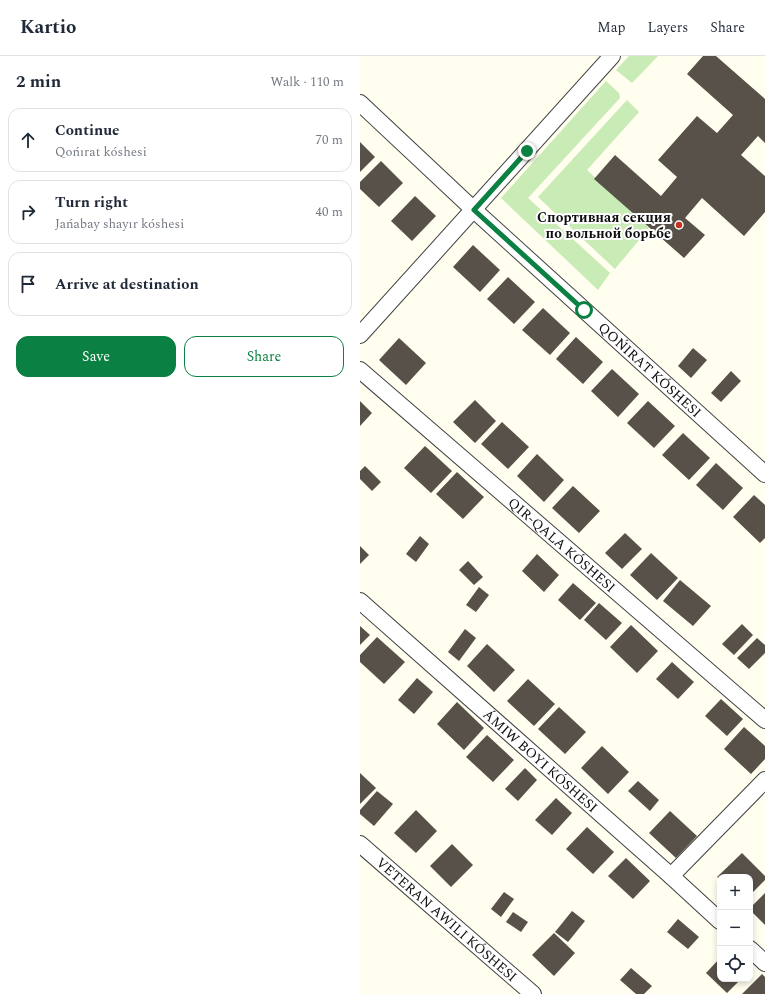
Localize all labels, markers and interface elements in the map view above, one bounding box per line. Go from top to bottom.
text: Kartio [20,13,76,42]
text: Map [597,17,626,38]
text: Layers [648,17,688,38]
text: Share [710,17,745,38]
text: 2 min [16,69,61,95]
text: Walk · 110 m [270,72,344,92]
text: Continue [55,119,120,142]
icon: ahead [17,129,39,151]
text: 70 m [316,130,343,150]
text: Qońırat kóshesi [55,142,147,162]
route end [518,142,536,160]
text: Turn right [55,191,128,214]
icon: right [17,201,39,223]
text: 40 m [316,202,343,222]
place label: Спортивная секция по вольной борьбе [537,207,671,244]
text: Jańabay shayır kóshesi [55,214,184,234]
marker: Спортивная секция по вольной борьбе [674,220,684,230]
icon: arrive [17,273,39,295]
text: Arrive at destination [55,273,199,296]
route start [575,301,593,319]
street label: QOŃIRAT KÓSHESI [593,318,706,423]
button: Save [16,336,176,377]
button: Share [184,336,344,377]
street label: QIR-QALA KÓSHESI [503,492,620,598]
street label: ÁMIW BOYI KÓSHESI [478,704,602,818]
street label: VETERAN AWILI KÓSHESI [371,852,522,987]
map controls [717,874,753,982]
button: + [717,874,753,910]
button: − [717,910,753,946]
button: locate [717,946,753,982]

